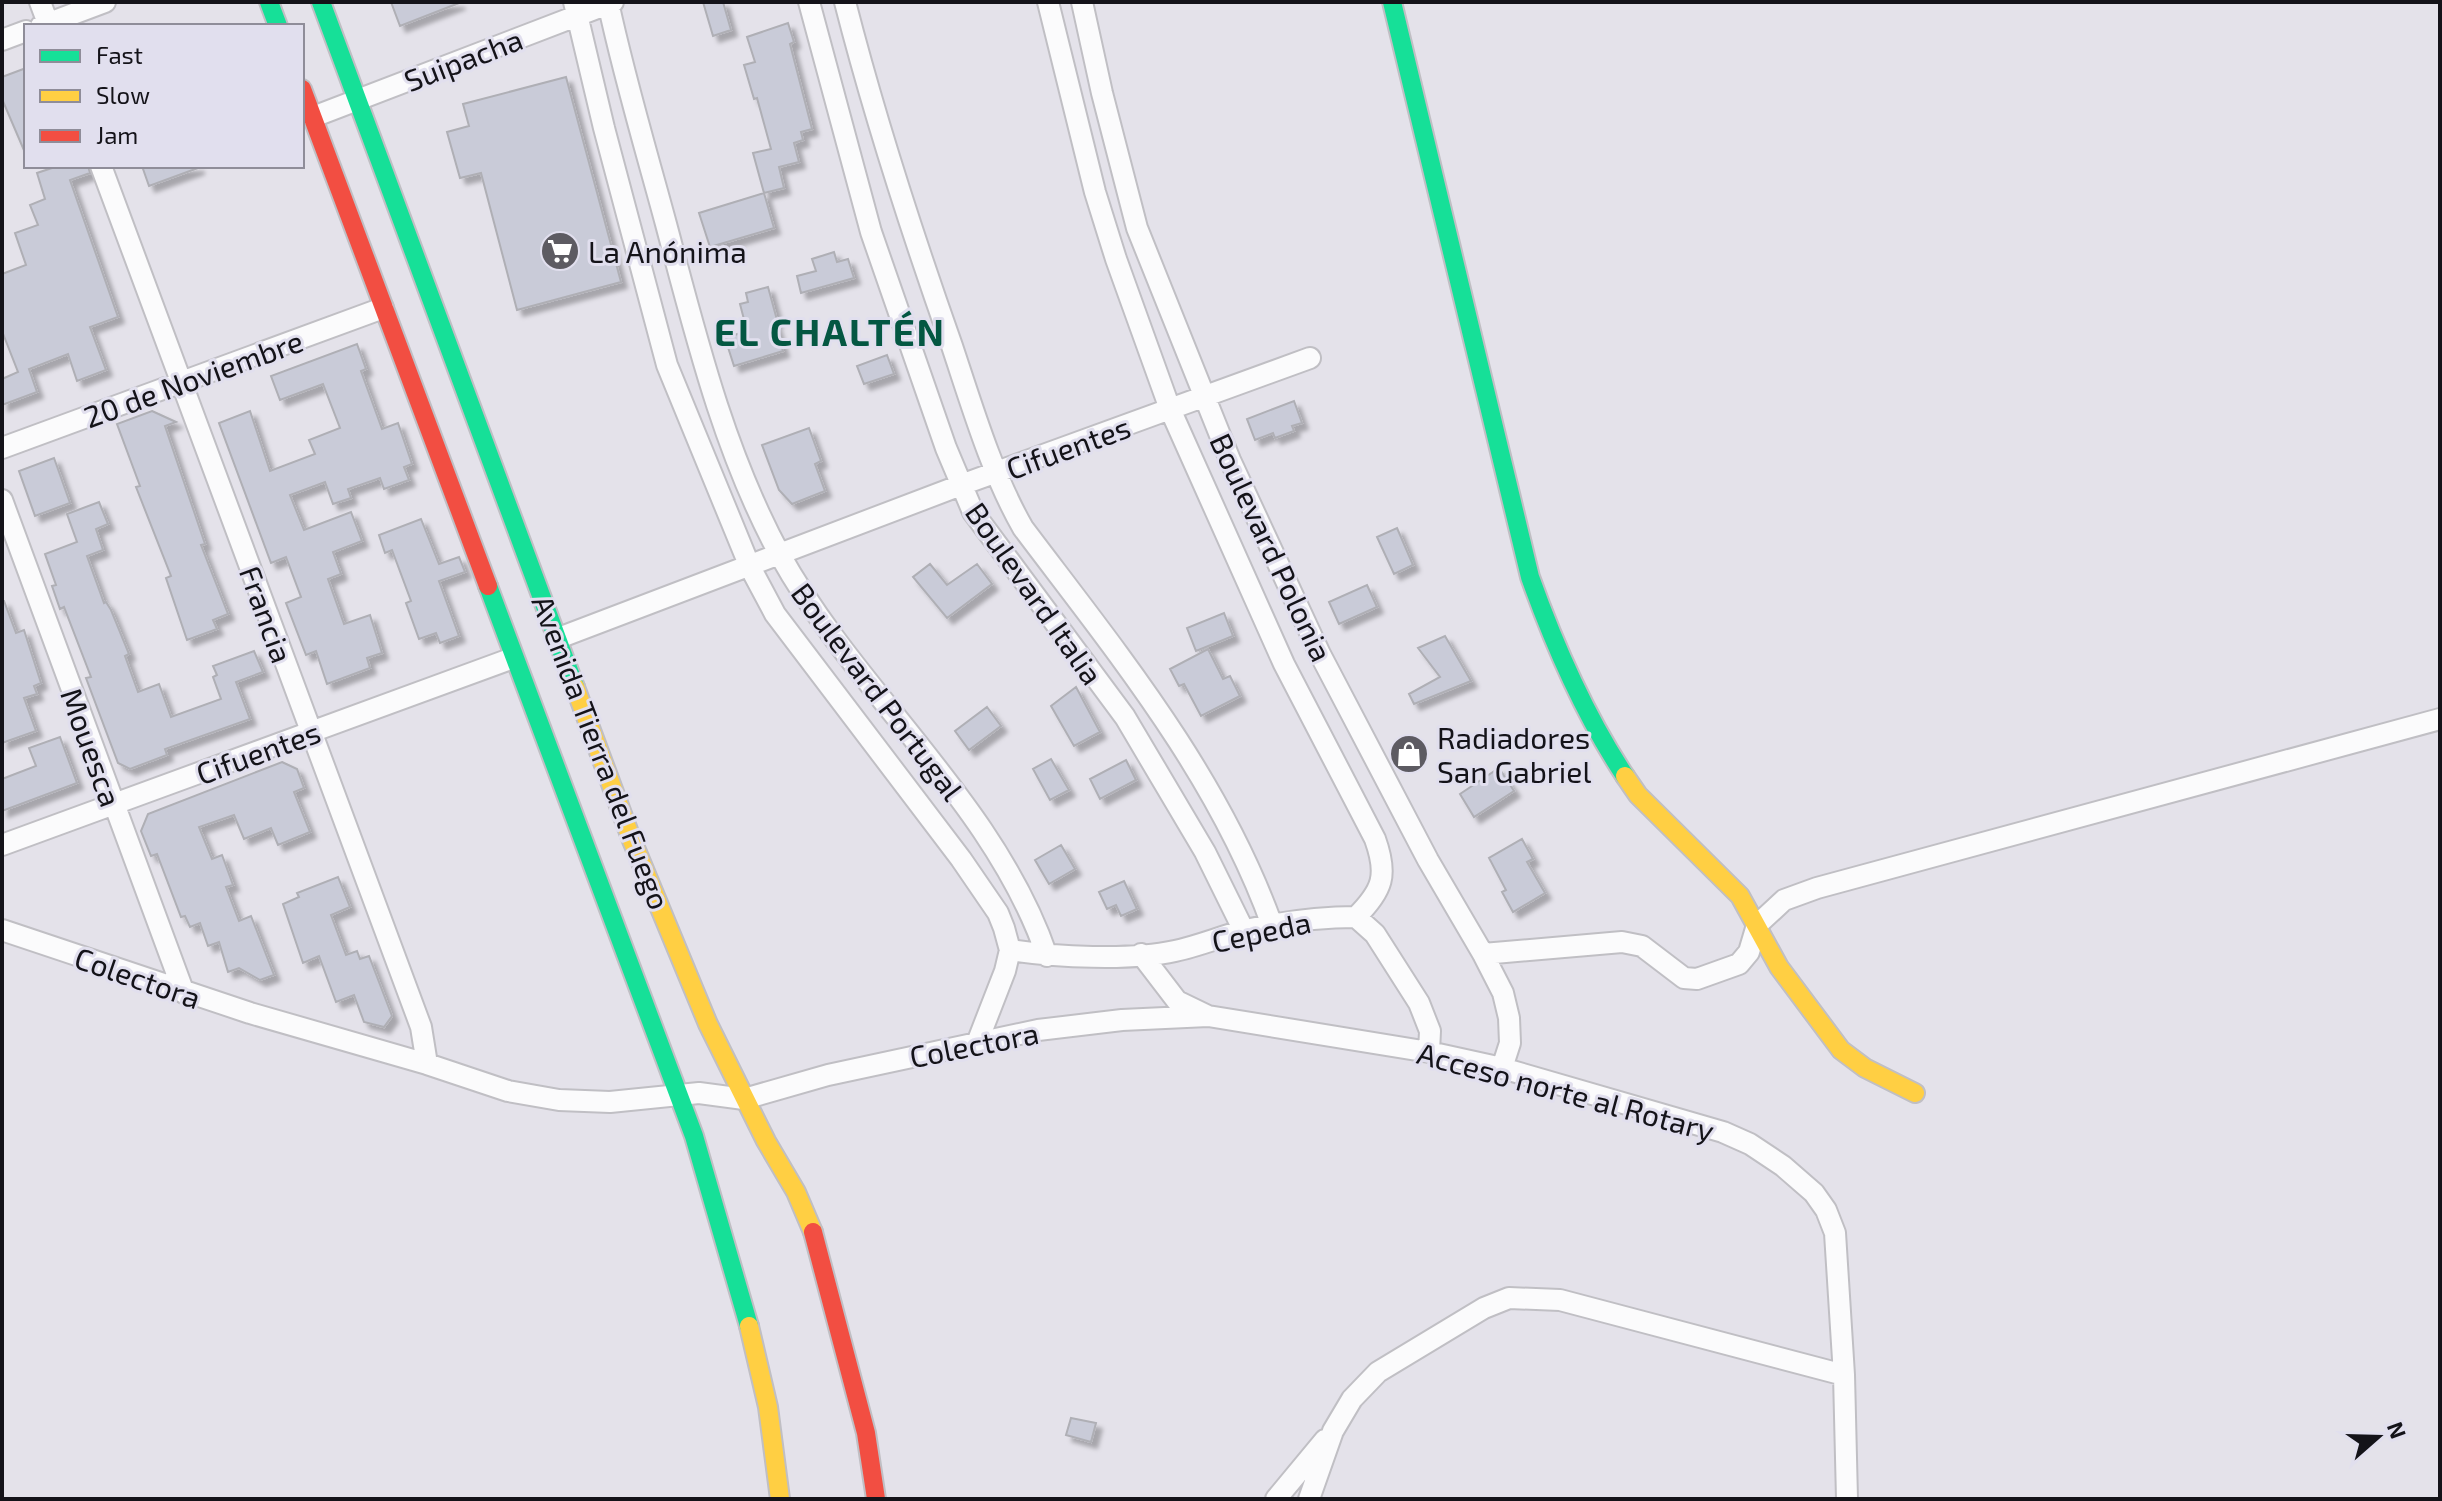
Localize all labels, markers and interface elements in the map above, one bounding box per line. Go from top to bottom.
street label: Suipacha [399,20,527,98]
legend [24,24,304,168]
text: Fast [96,40,143,69]
text: Slow [96,80,150,109]
text: Jam [96,120,138,149]
supermarket icon: La Anónima [539,230,581,272]
place label: La Anónima [588,233,747,269]
district label: EL CHALTÉN [714,308,946,354]
street label: 20 de Noviembre [79,322,307,434]
street label: Cifuentes [1001,408,1135,486]
street label: Boulevard Polonia [1203,427,1341,667]
street label: Boulevard Italia [959,495,1111,691]
street label: Francia [233,561,301,667]
street label: Boulevard Portugal [785,575,971,807]
street label: Avenida Tierra del Fuego [525,590,679,914]
street label: Mouesca [54,683,130,811]
street label: Cifuentes [191,713,325,791]
place label: Radiadores San Gabriel [1437,719,1591,789]
shop icon: Radiadores San Gabriel [1388,733,1430,775]
street label: Cepeda [1208,903,1314,959]
street label: Colectora [70,939,206,1015]
street label: Colectora [906,1014,1042,1074]
street label: Acceso norte al Rotary [1414,1034,1718,1148]
north arrow [2338,1397,2418,1477]
text: N [2383,1418,2413,1442]

